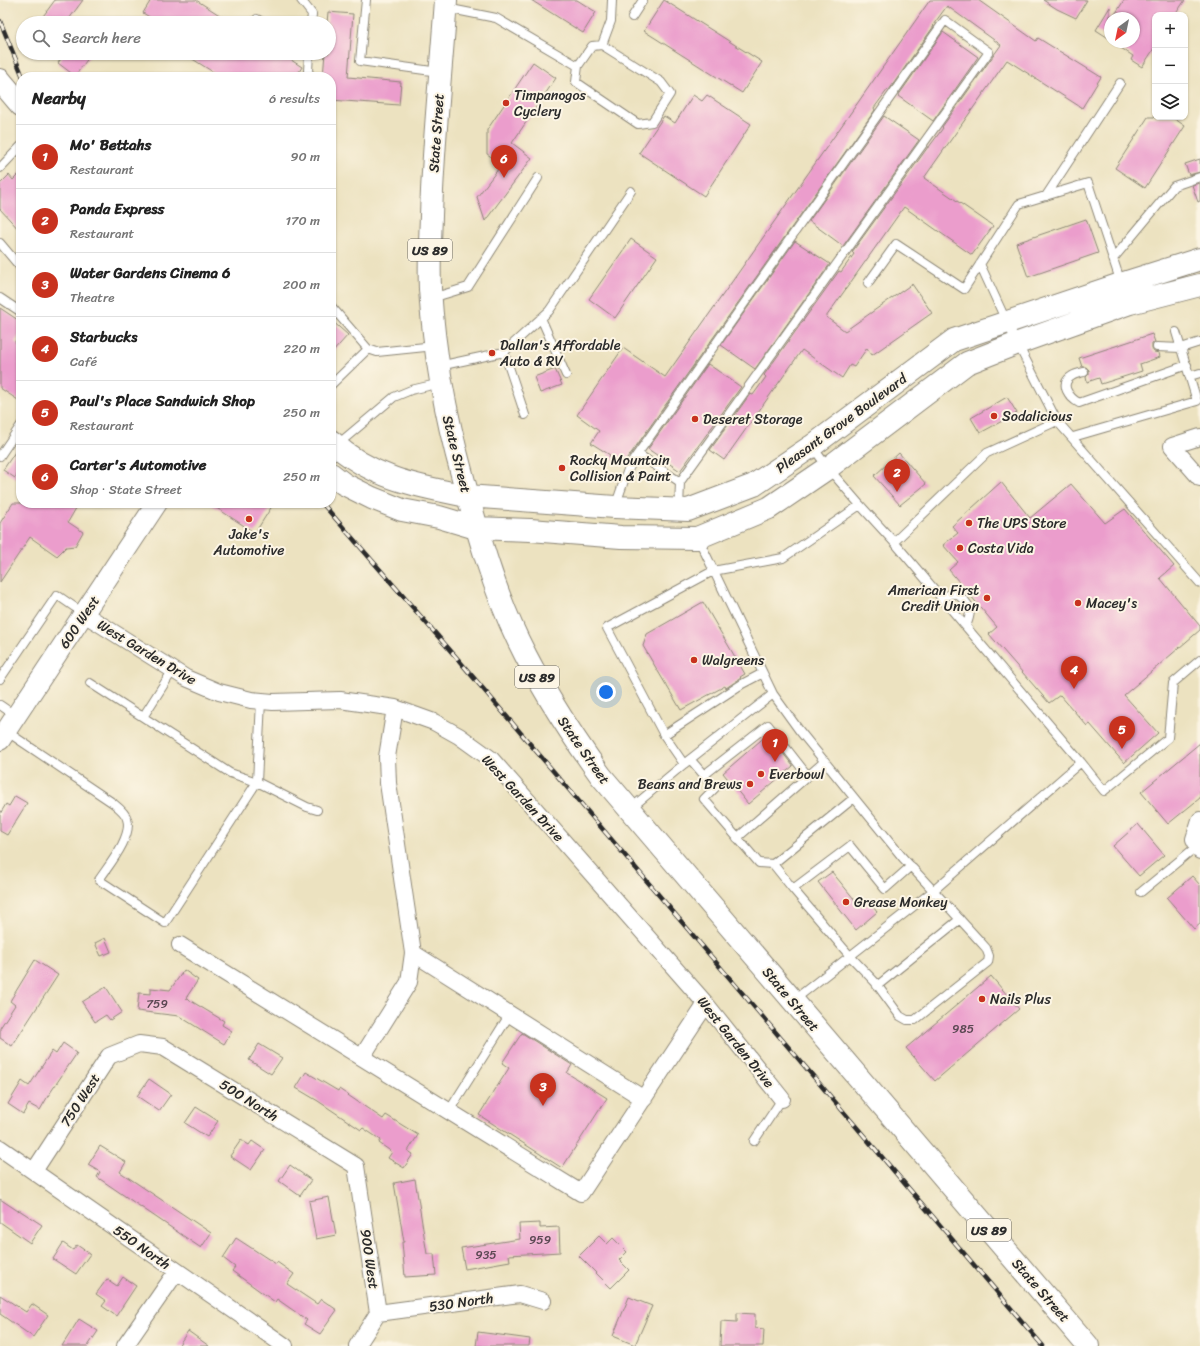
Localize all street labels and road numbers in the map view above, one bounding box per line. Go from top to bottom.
street label: State Street [421,93,452,173]
road number: US 89 [408,239,452,261]
street label: Pleasant Grove Boulevard [770,366,914,480]
street label: State Street [435,413,478,496]
street label: 600 West [52,590,107,654]
street label: West Garden Drive [92,613,201,692]
road number: US 89 [515,666,559,688]
street label: State Street [551,711,617,790]
street label: West Garden Drive [475,749,570,848]
street label: State Street [756,961,826,1038]
street label: West Garden Drive [690,991,781,1094]
street label: 750 West [54,1068,107,1132]
street label: 500 North [214,1072,283,1128]
street label: 550 North [108,1218,176,1276]
road number: US 89 [967,1219,1011,1241]
street label: 900 West [353,1227,386,1291]
street label: State Street [1005,1252,1076,1328]
street label: 530 North [427,1286,495,1319]

